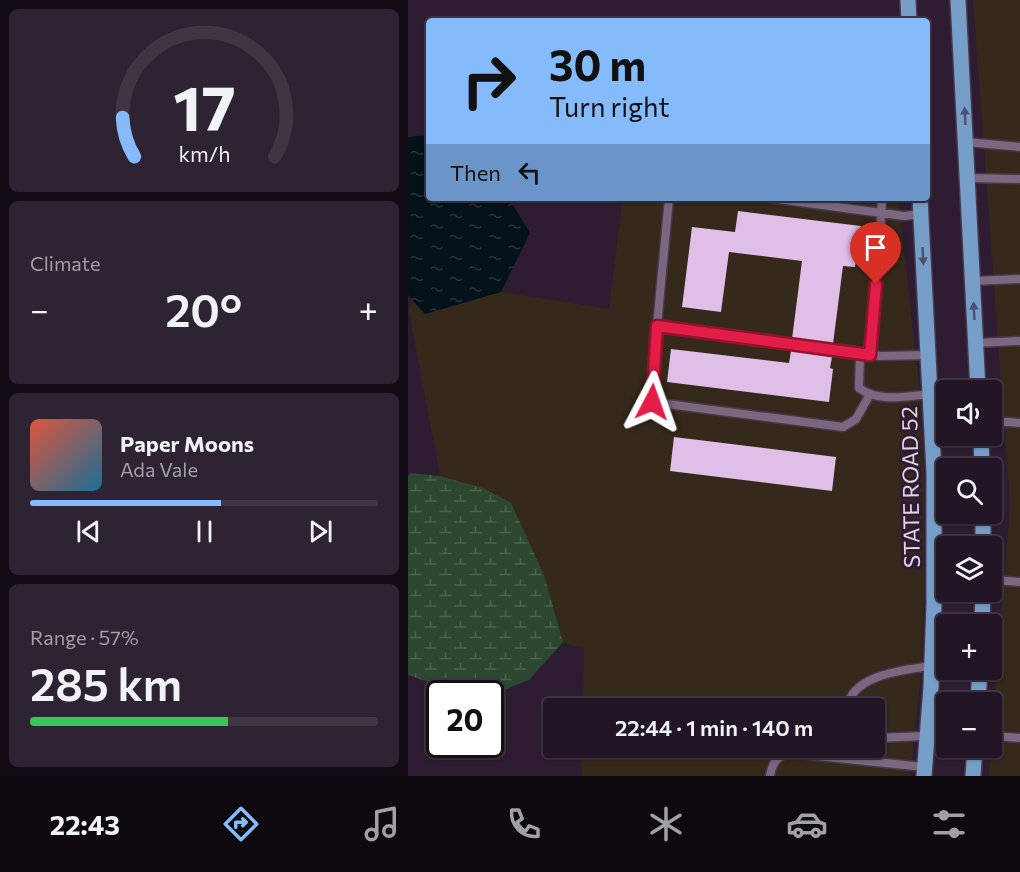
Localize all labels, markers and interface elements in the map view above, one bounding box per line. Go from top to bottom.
text: 30 m [549,38,646,90]
icon: right [450,42,528,120]
text: 17 [173,69,235,145]
text: Turn right [549,90,669,123]
one-way arrow [960,106,969,125]
text: km/h [178,141,230,167]
icon: left [513,156,546,189]
text: Then [450,159,501,186]
pin [850,222,901,284]
icon: arrive [859,231,892,264]
one-way arrow [918,247,927,266]
text: Climate [30,251,100,275]
text: 20° [165,281,242,336]
text: − [30,288,49,329]
text: + [359,288,378,329]
one-way arrow [970,301,979,320]
position arrow [620,370,684,434]
map controls [936,380,1002,758]
button: sound [936,380,1002,446]
street label: STATE ROAD 52 [895,406,925,568]
text: Paper Moons [120,430,254,457]
text: Ada Vale [120,457,198,481]
button: search [936,458,1002,524]
icon: previous [72,515,105,548]
icon: pause [188,515,221,548]
icon: next [304,515,337,548]
button: layers [936,536,1002,602]
button: + [936,614,1002,680]
text: Range · 57% [30,625,139,649]
text: 285 km [30,655,182,710]
speed limit sign: 20 [426,680,504,758]
button: − [936,692,1002,758]
text: 22:44 · 1 min · 140 m [615,714,813,741]
icon: directions [220,803,262,845]
icon: music [361,803,403,845]
icon: phone [503,803,545,845]
icon: climate [645,803,687,845]
icon: car [786,803,828,845]
icon: filters [928,803,970,845]
text: 22:43 [50,808,120,841]

